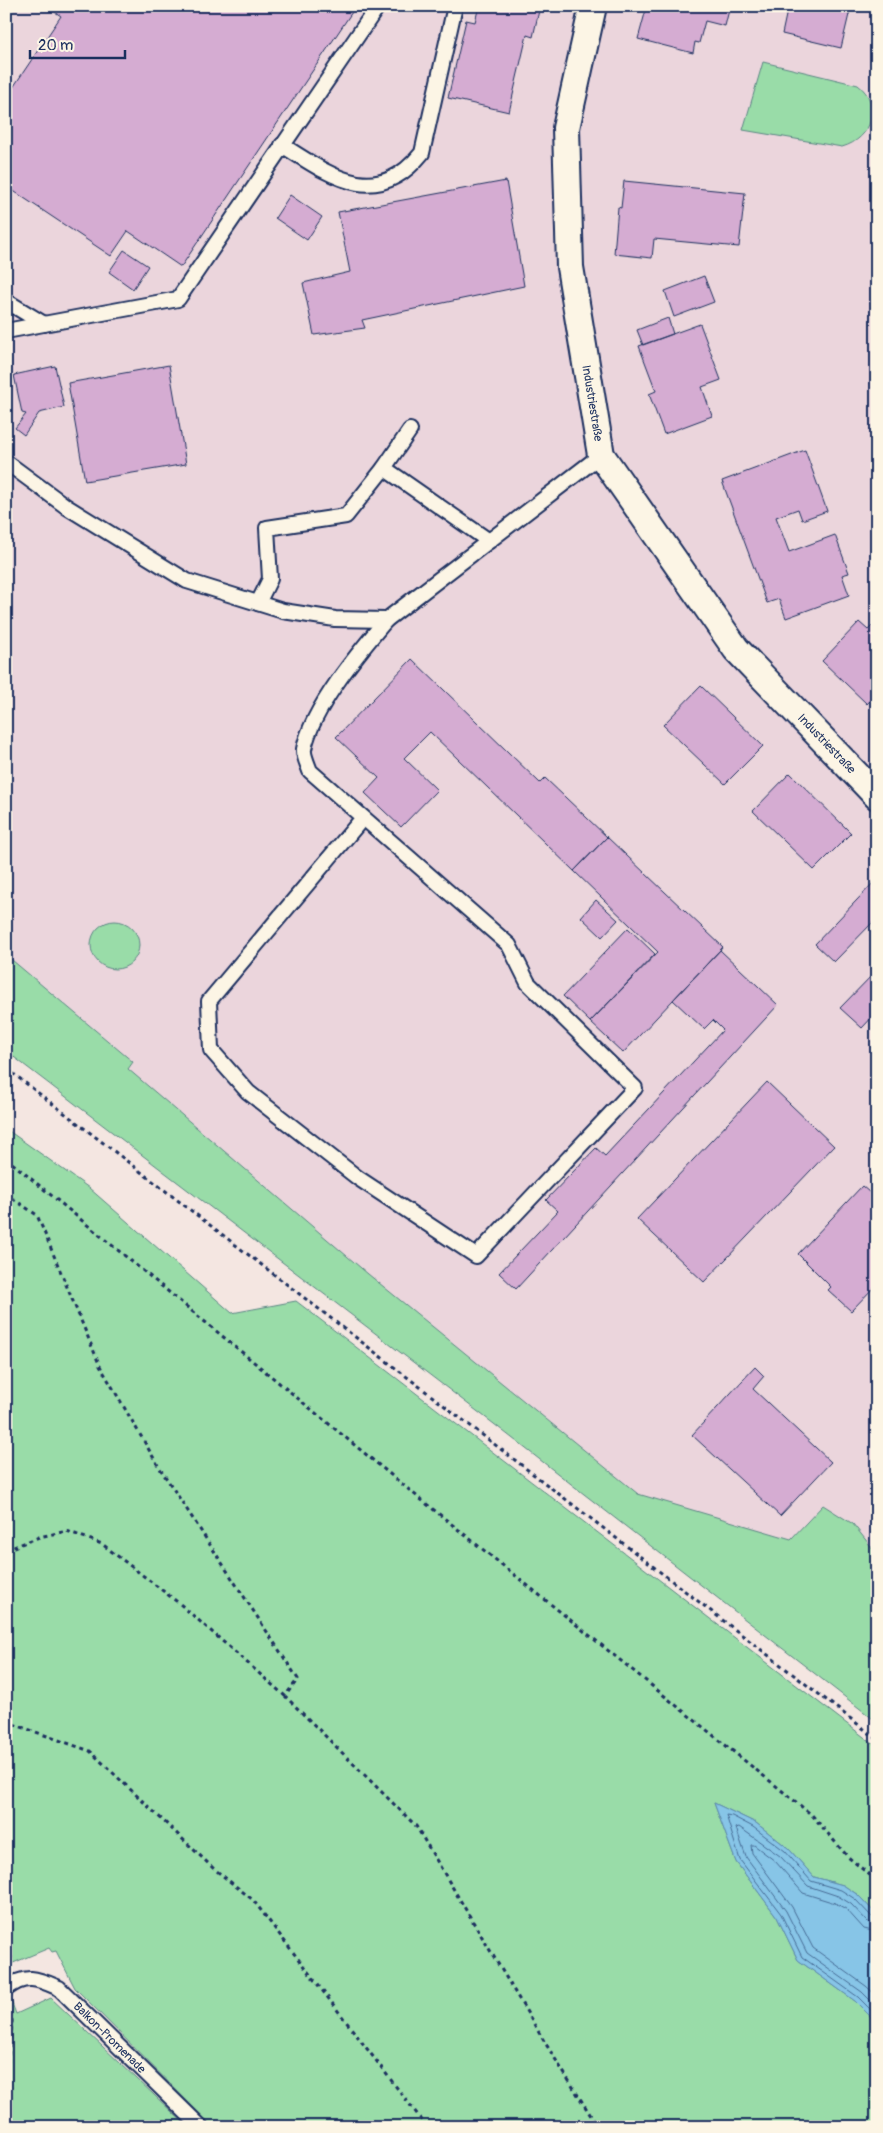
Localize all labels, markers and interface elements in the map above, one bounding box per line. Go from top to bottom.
scale bar [30,28,125,60]
text: 20 m [38,36,73,55]
street label: Industriestraße [578,364,606,443]
street label: Industriestraße [794,711,859,777]
street label: Balkon-Promenade [70,1999,149,2077]

